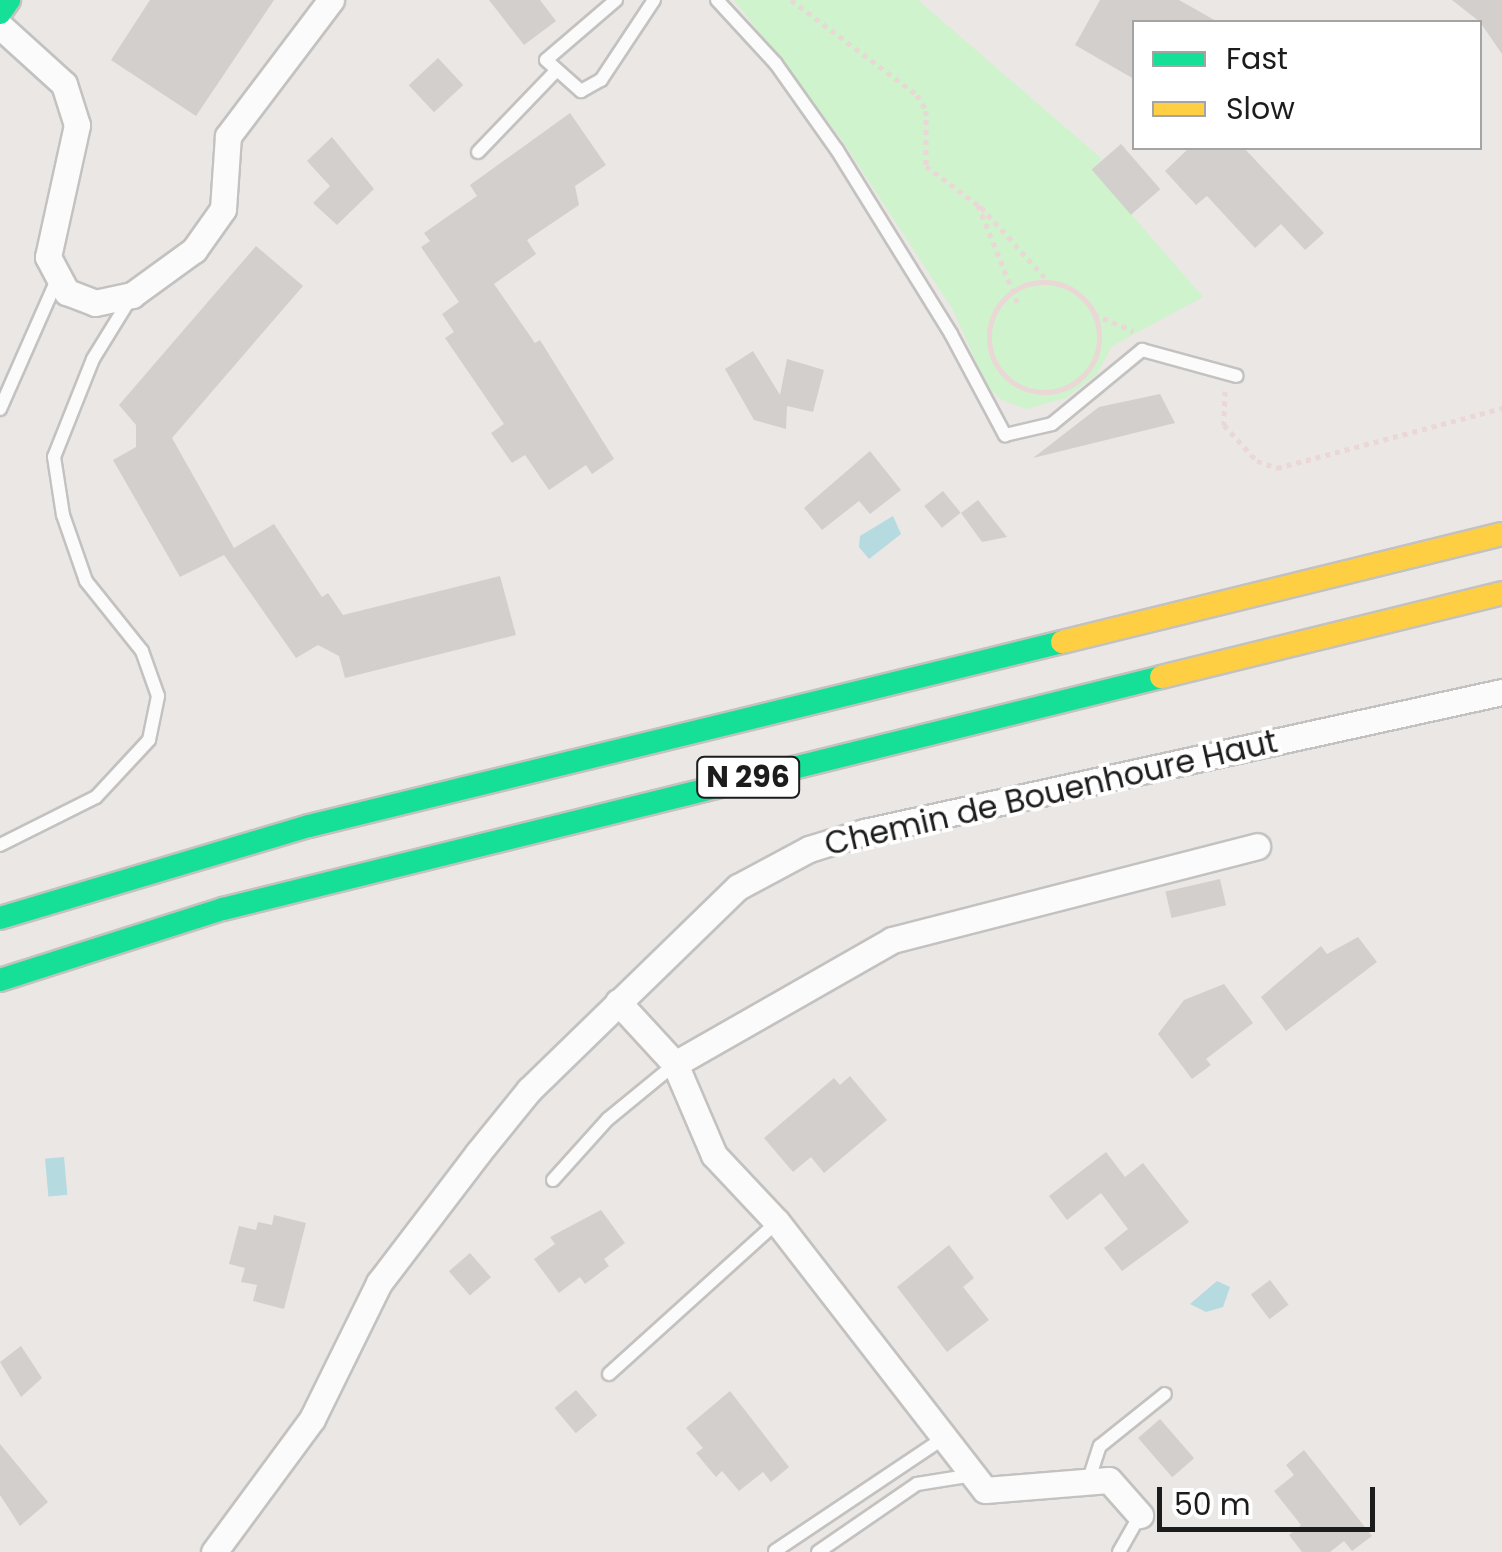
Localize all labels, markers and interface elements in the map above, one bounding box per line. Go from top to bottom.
legend [1132,20,1482,150]
text: Fast [1226,37,1288,80]
text: Slow [1226,87,1295,130]
street label: Chemin de Bouenhoure Haut [821,722,1281,864]
road number: N 296 [696,752,800,802]
scale bar [1162,1467,1380,1529]
text: 50 m [1174,1483,1251,1526]

